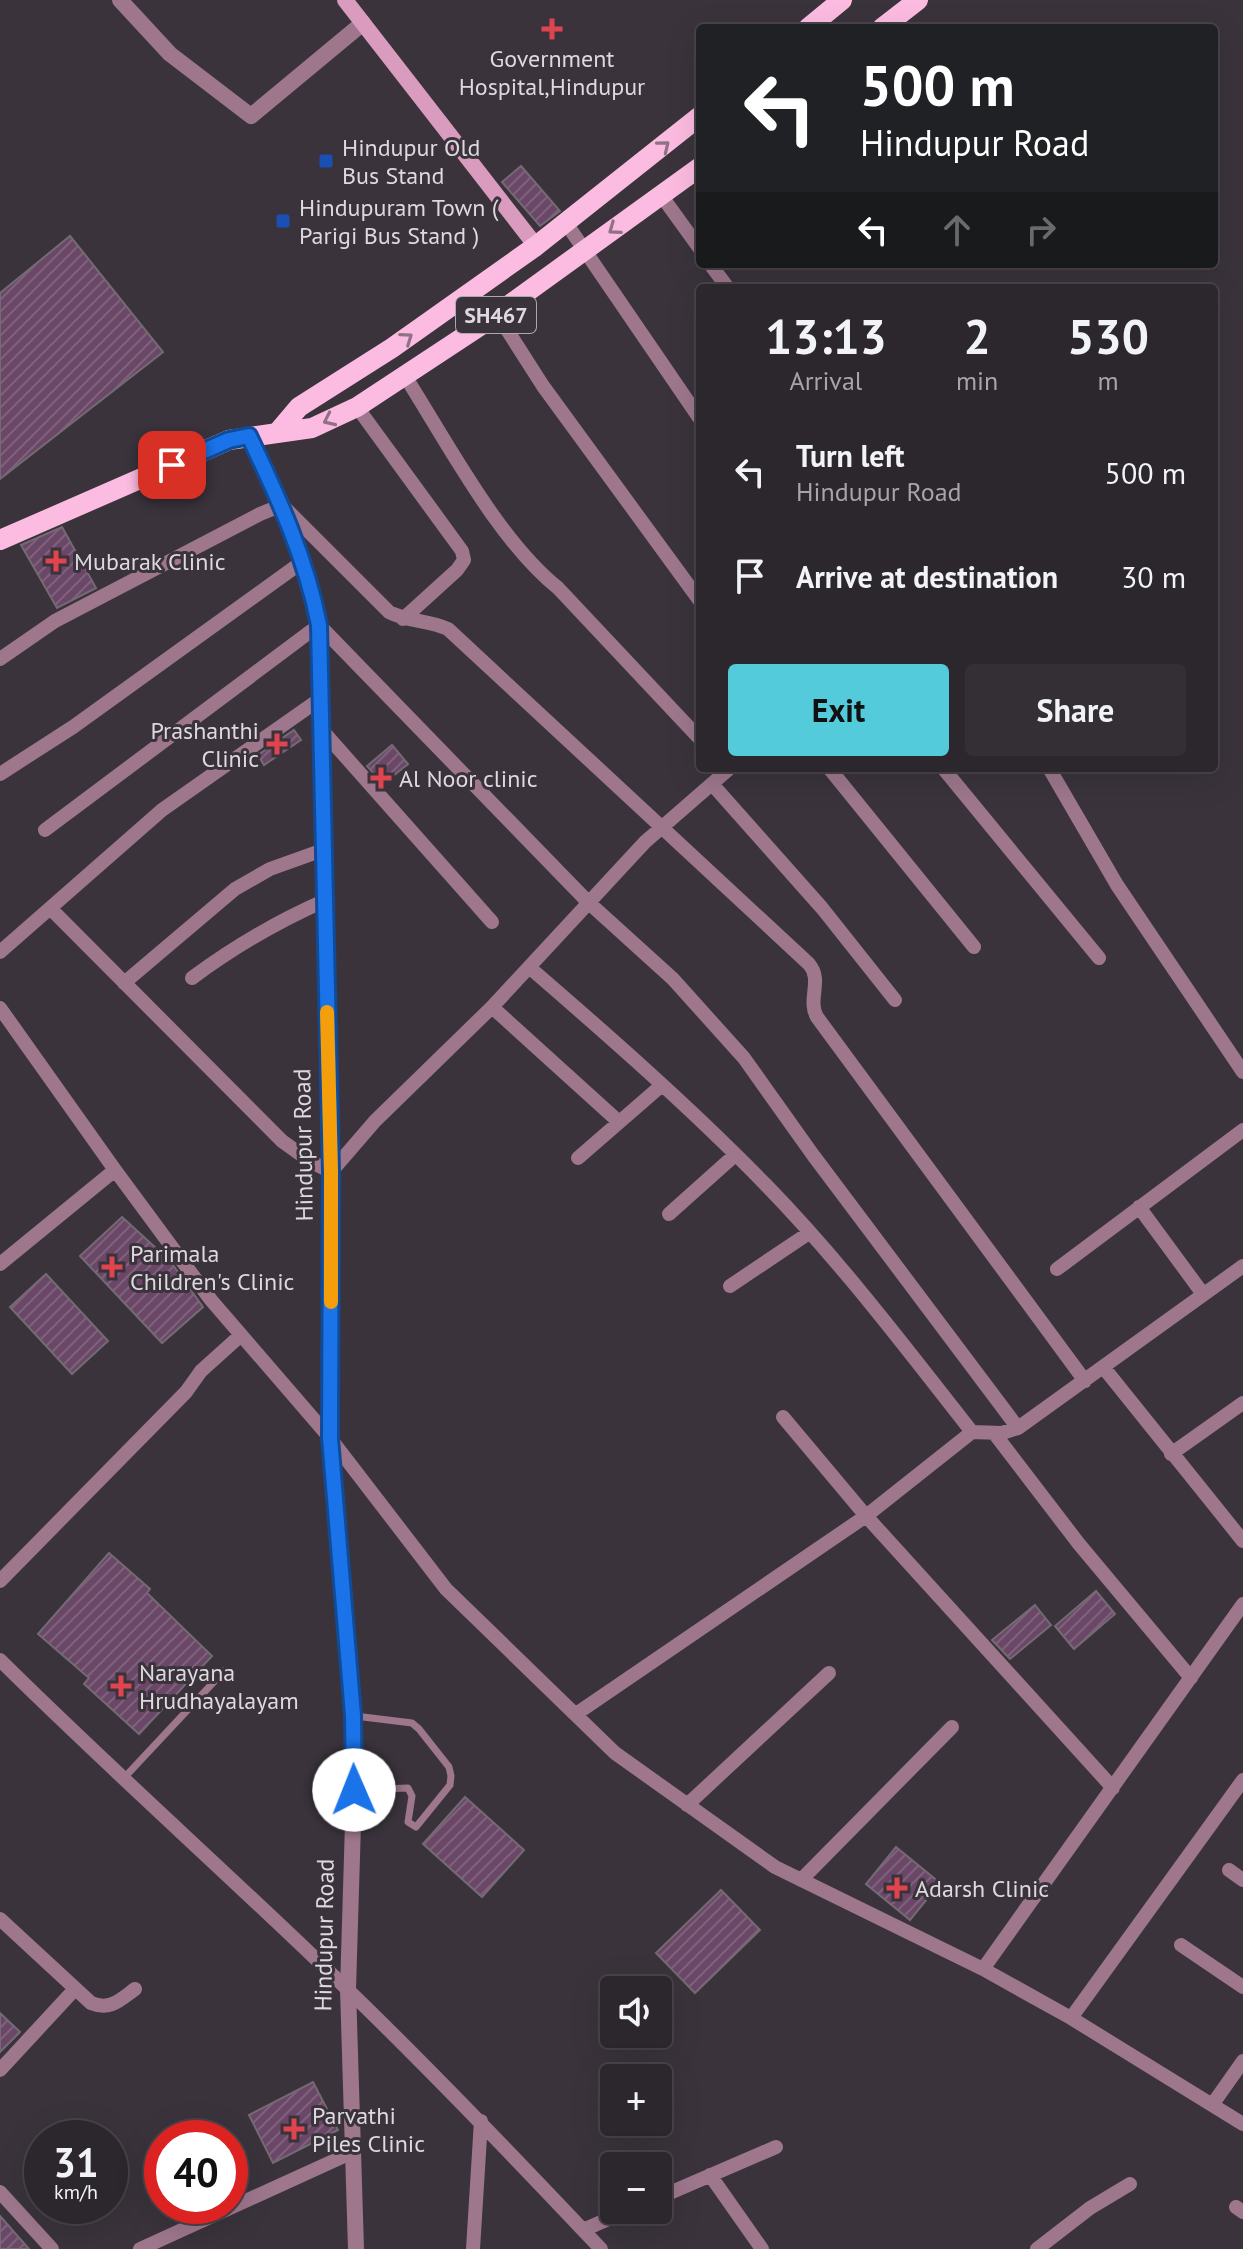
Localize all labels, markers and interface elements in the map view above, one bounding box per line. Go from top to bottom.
marker: Government Hospital,Hindupur [541,18,563,40]
place label: Government Hospital,Hindupur [459,43,645,102]
text: 500 m [860,49,1015,121]
icon: left [728,56,832,160]
text: Hindupur Road [860,119,1089,166]
place label: Hindupur Old Bus Stand [342,132,480,191]
one-way arrow [655,141,669,156]
marker: Hindupur Old Bus Stand [317,152,335,170]
place label: Hindupuram Town ( Parigi Bus Stand ) [299,192,499,251]
icon: left [851,208,895,252]
icon: ahead [935,208,979,252]
icon: right [1019,208,1063,252]
marker: Hindupuram Town ( Parigi Bus Stand ) [274,212,292,230]
one-way arrow [609,219,623,234]
road number: SH467 [456,297,536,333]
text: 13:13 [765,305,887,367]
text: 2 [963,305,991,367]
text: 530 [1067,305,1149,367]
one-way arrow [398,333,412,348]
text: Arrival [790,364,862,397]
text: min [956,364,998,397]
text: m [1098,364,1119,397]
one-way arrow [323,410,337,426]
pin [138,431,206,499]
text: Turn left [796,436,904,475]
icon: arrive [150,443,194,487]
icon: left [728,450,772,494]
text: 500 m [1105,453,1186,492]
text: Hindupur Road [796,475,962,508]
place label: Mubarak Clinic [74,546,226,577]
marker: Mubarak Clinic [45,550,67,572]
icon: arrive [728,554,772,598]
text: Arrive at destination [796,557,1058,596]
text: 30 m [1121,557,1186,596]
button: Exit [728,664,949,756]
button: Share [965,664,1186,756]
place label: Prashanthi Clinic [150,715,259,774]
marker: Prashanthi Clinic [266,733,288,755]
place label: Al Noor clinic [399,763,538,794]
marker: Al Noor clinic [370,767,392,789]
street label: Hindupur Road [286,1068,320,1222]
place label: Parimala Children's Clinic [130,1238,295,1297]
marker: Parimala Children's Clinic [101,1256,123,1278]
place label: Narayana Hrudhayalayam [139,1657,299,1716]
marker: Narayana Hrudhayalayam [110,1675,132,1697]
position arrow [312,1748,396,1832]
street label: Hindupur Road [307,1858,341,2012]
place label: Adarsh Clinic [915,1873,1049,1904]
marker: Adarsh Clinic [886,1877,908,1899]
map controls [600,1976,672,2224]
button: sound [600,1976,672,2048]
button: + [600,2064,672,2136]
place label: Parvathi Piles Clinic [312,2100,425,2159]
marker: Parvathi Piles Clinic [283,2118,305,2140]
speed limit sign: 40 [144,2120,248,2224]
text: 31 [53,2136,99,2188]
button: − [600,2152,672,2224]
text: km/h [54,2179,98,2205]

